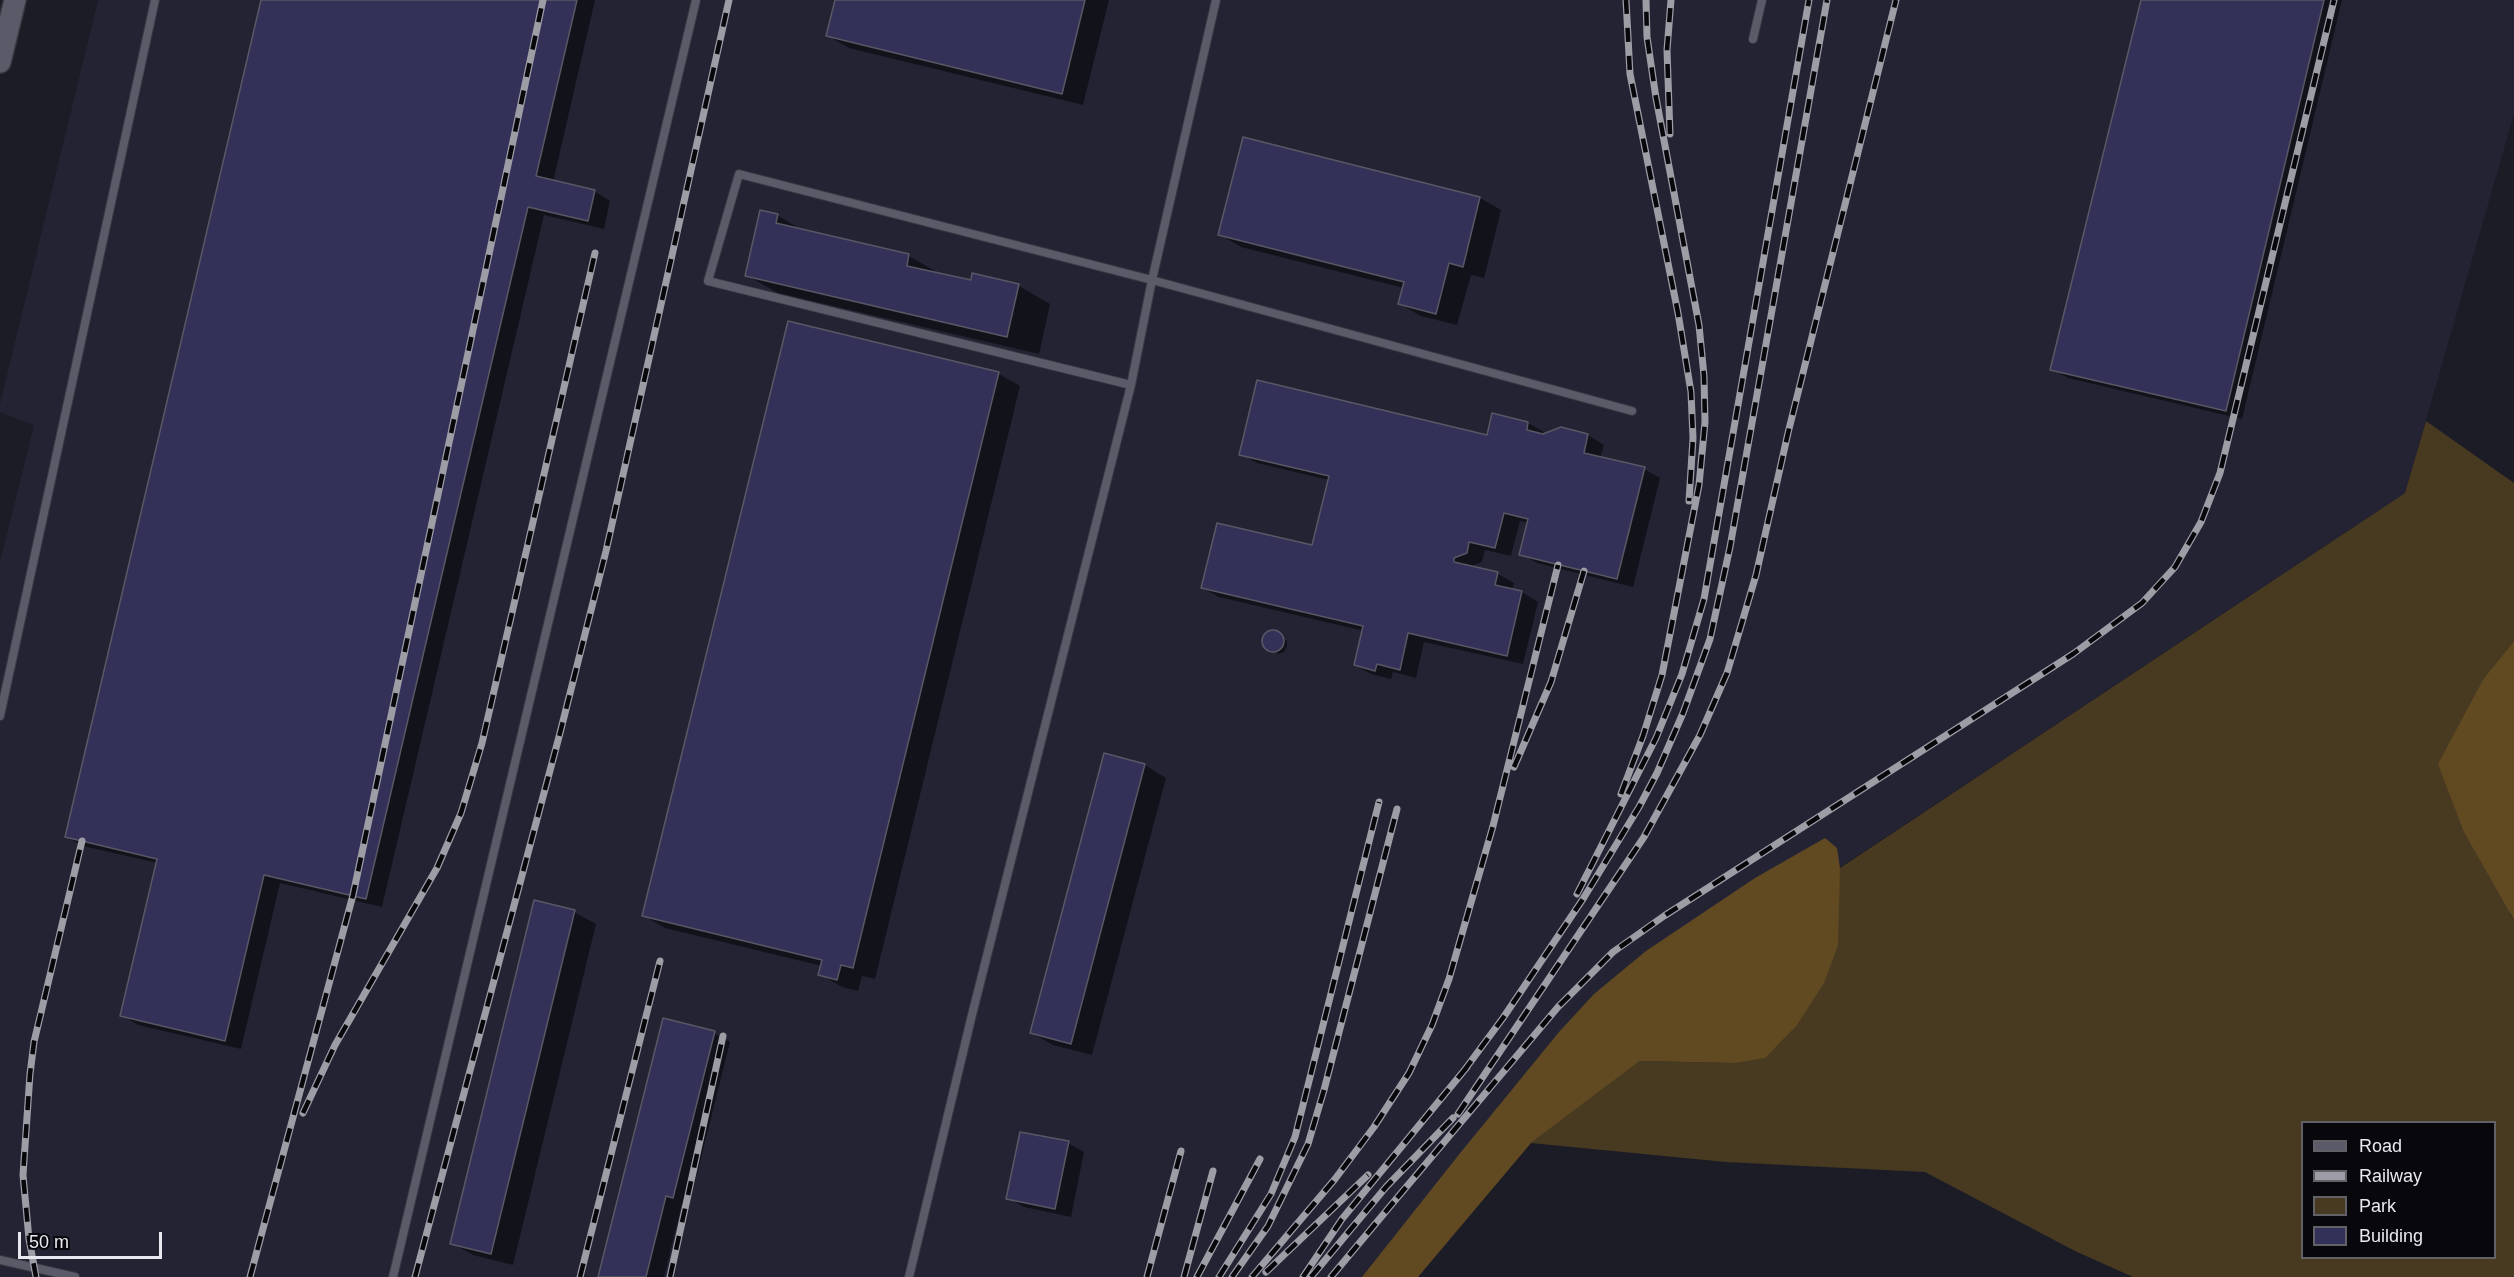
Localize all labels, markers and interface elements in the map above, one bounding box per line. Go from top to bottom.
legend [2301,1121,2496,1259]
text: Road [2359,1136,2402,1156]
text: Railway [2359,1166,2422,1186]
text: Park [2359,1196,2396,1216]
scale bar [21,1220,165,1258]
text: Building [2359,1226,2423,1246]
text: 50 m [29,1232,69,1252]

